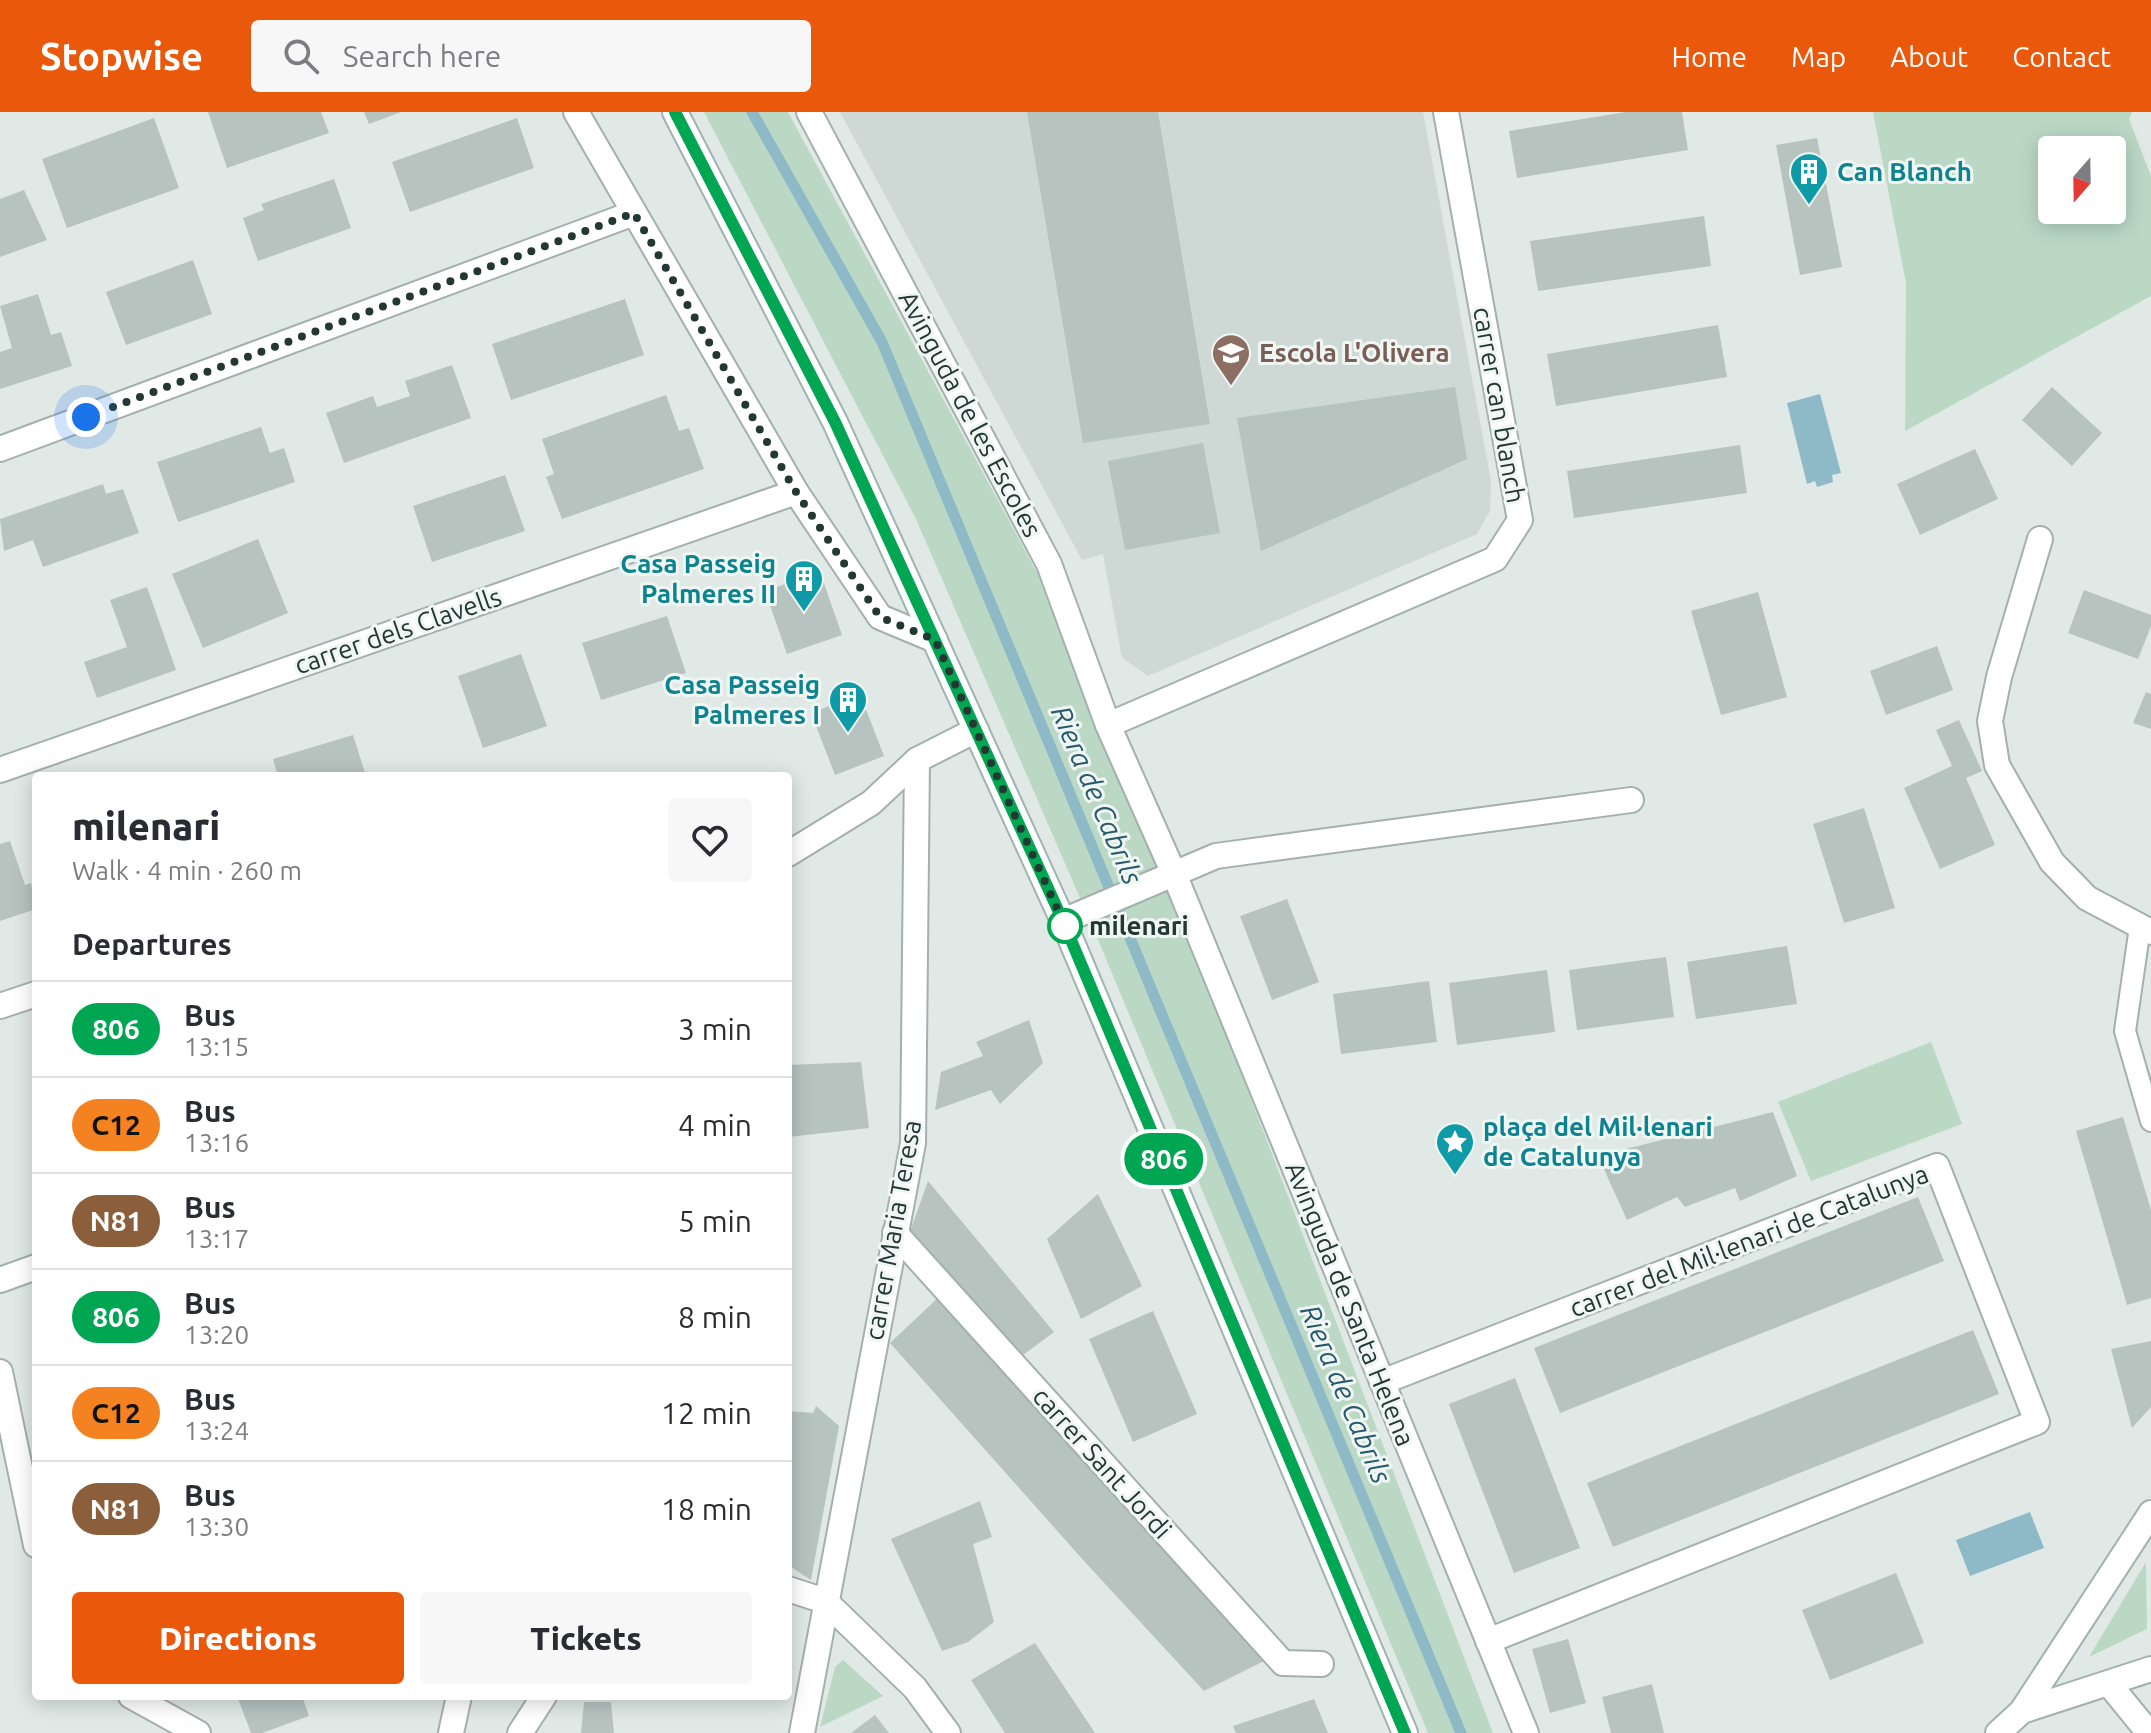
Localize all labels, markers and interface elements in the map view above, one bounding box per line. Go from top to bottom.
search box [251,20,811,92]
icon: search [279,34,323,78]
text: Stopwise [40,35,203,77]
text: Search here [343,39,501,73]
text: Home [1672,41,1747,72]
text: Map [1791,41,1846,72]
text: About [1890,41,1968,72]
text: Contact [2012,41,2111,72]
north arrow [2038,136,2126,224]
map controls [2038,136,2126,224]
building icon: Can Blanch [1788,151,1830,206]
place label: Can Blanch [1837,157,1972,186]
street label: Avinguda de les Escoles [893,286,1048,542]
street label: carrer can blanch [1468,305,1531,505]
school or university icon: Escola L'Olivera [1210,332,1252,387]
place label: Escola L'Olivera [1259,338,1450,367]
your location [66,397,106,437]
place label: Casa Passeig Palmeres II [620,549,776,608]
building icon: Casa Passeig Palmeres II [783,558,825,613]
street label: carrer dels Clavells [291,582,505,680]
place label: Casa Passeig Palmeres I [664,670,820,729]
building icon: Casa Passeig Palmeres I [827,679,869,734]
water label: Riera de Cabrils [1046,701,1149,889]
button: heart [668,798,752,882]
text: milenari [72,805,220,847]
text: Walk · 4 min · 260 m [72,856,302,885]
marker: milenari [1048,909,1082,943]
place label: milenari [1089,911,1189,940]
text: Departures [72,927,232,961]
text: Bus [184,998,236,1032]
text: 3 min [678,1012,752,1046]
text: 806 [92,1013,140,1044]
text: 13:15 [184,1032,249,1061]
text: Bus [184,1094,236,1128]
text: 4 min [678,1108,752,1142]
text: C12 [91,1109,141,1140]
place label: plaça del Mil·lenari de Catalunya [1483,1112,1713,1171]
street label: carrer Maria Teresa [859,1118,926,1342]
place icon: plaça del Mil·lenari de Catalunya [1434,1121,1476,1176]
text: 13:16 [184,1128,249,1157]
line badge: 806 [1118,1133,1210,1185]
text: 806 [1140,1143,1188,1174]
street label: Avinguda de Santa Helena [1280,1158,1421,1450]
street label: carrer del Mil·lenari de Catalunya [1565,1159,1932,1322]
text: Bus [184,1190,236,1224]
text: 5 min [678,1204,752,1238]
text: N81 [90,1205,142,1236]
text: 13:17 [184,1224,249,1253]
text: Bus [184,1286,236,1320]
text: 8 min [678,1300,752,1334]
water label: Riera de Cabrils [1295,1300,1398,1488]
text: 806 [92,1301,140,1332]
text: 13:20 [184,1320,249,1349]
street label: carrer Sant Jordi [1027,1381,1178,1544]
text: Bus [184,1382,236,1416]
text: 12 min [661,1396,752,1430]
text: C12 [91,1397,141,1428]
text: 13:24 [184,1416,249,1445]
text: Bus [184,1478,236,1512]
text: 18 min [661,1492,752,1526]
text: N81 [90,1493,142,1524]
text: 13:30 [184,1512,249,1541]
button: Directions [72,1592,404,1684]
button: Tickets [420,1592,752,1684]

